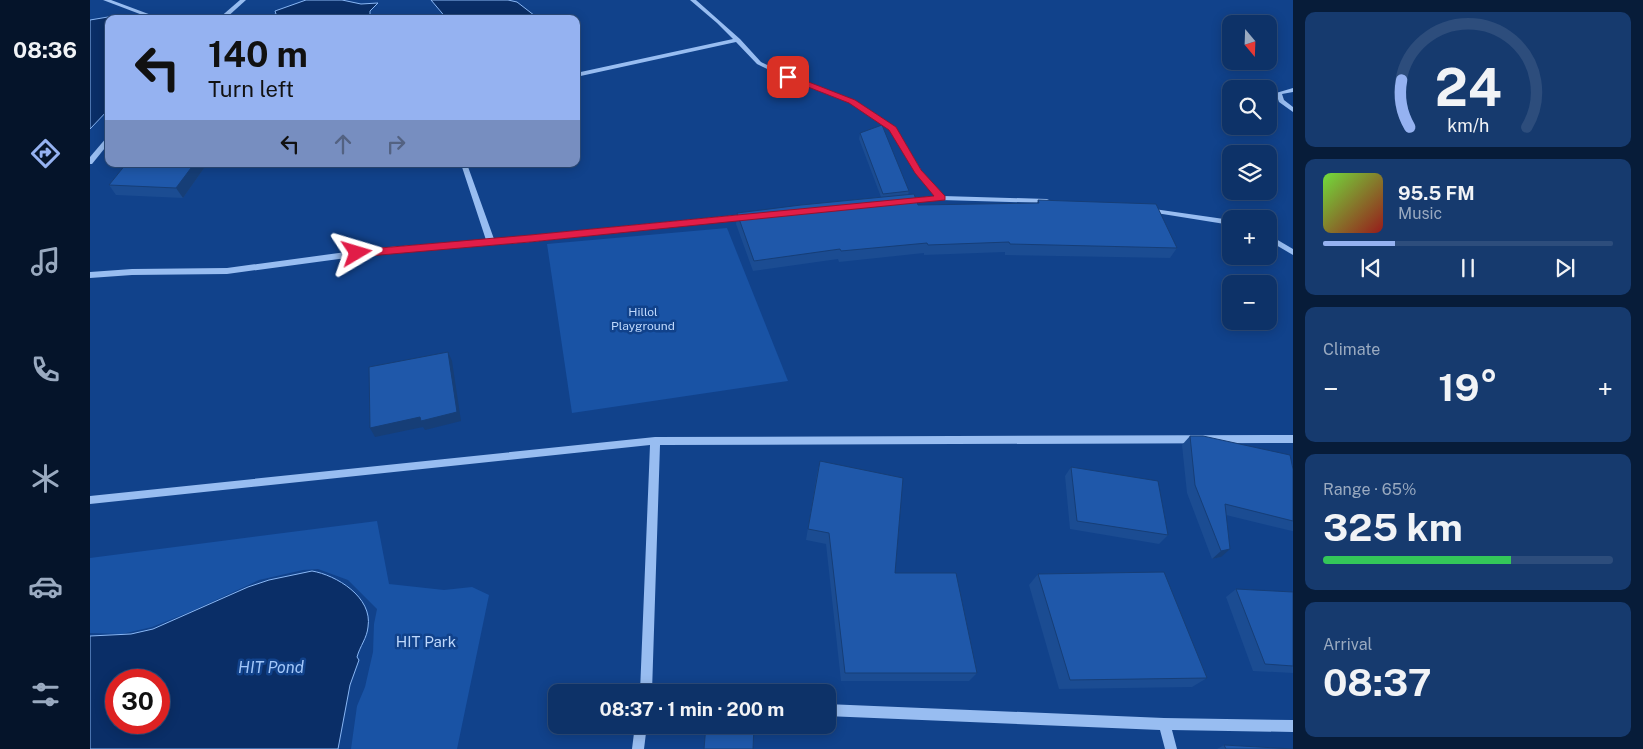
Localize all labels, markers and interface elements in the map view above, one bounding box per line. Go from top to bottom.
north arrow [1222,15,1278,70]
map controls [1222,15,1277,330]
text: 140 m [208,34,308,75]
icon: left [125,35,190,100]
text: 08:36 [13,37,77,63]
pin [767,56,809,98]
text: 24 [1434,57,1502,118]
icon: arrive [774,63,802,91]
text: Turn left [208,76,294,102]
button: search [1222,80,1277,135]
text: km/h [1447,115,1489,136]
icon: left [276,130,304,158]
icon: ahead [329,130,357,158]
icon: right [382,130,410,158]
icon: directions [28,136,63,171]
button: layers [1222,145,1277,200]
text: 95.5 FM [1398,182,1475,204]
text: Music [1398,204,1442,223]
button: + [1222,210,1277,265]
position arrow [330,226,382,278]
icon: music [28,244,63,279]
icon: previous [1357,254,1385,282]
icon: pause [1454,254,1482,282]
icon: next [1551,254,1579,282]
button: − [1222,275,1277,330]
park label: Hillol Playground [611,305,675,333]
text: Climate [1323,340,1380,359]
icon: phone [28,352,63,387]
text: 19° [1438,365,1498,410]
text: − [1323,372,1339,405]
text: + [1597,372,1613,405]
icon: climate [28,461,63,496]
text: Range · 65% [1323,480,1416,499]
text: 325 km [1323,505,1463,550]
icon: car [28,569,63,604]
park label: HIT Park [396,633,456,650]
text: Arrival [1323,635,1372,654]
water label: HIT Pond [238,658,305,677]
text: 08:37 [1323,660,1432,705]
speed limit sign: 30 [105,669,170,734]
icon: filters [28,677,63,712]
text: 08:37 · 1 min · 200 m [600,698,784,720]

